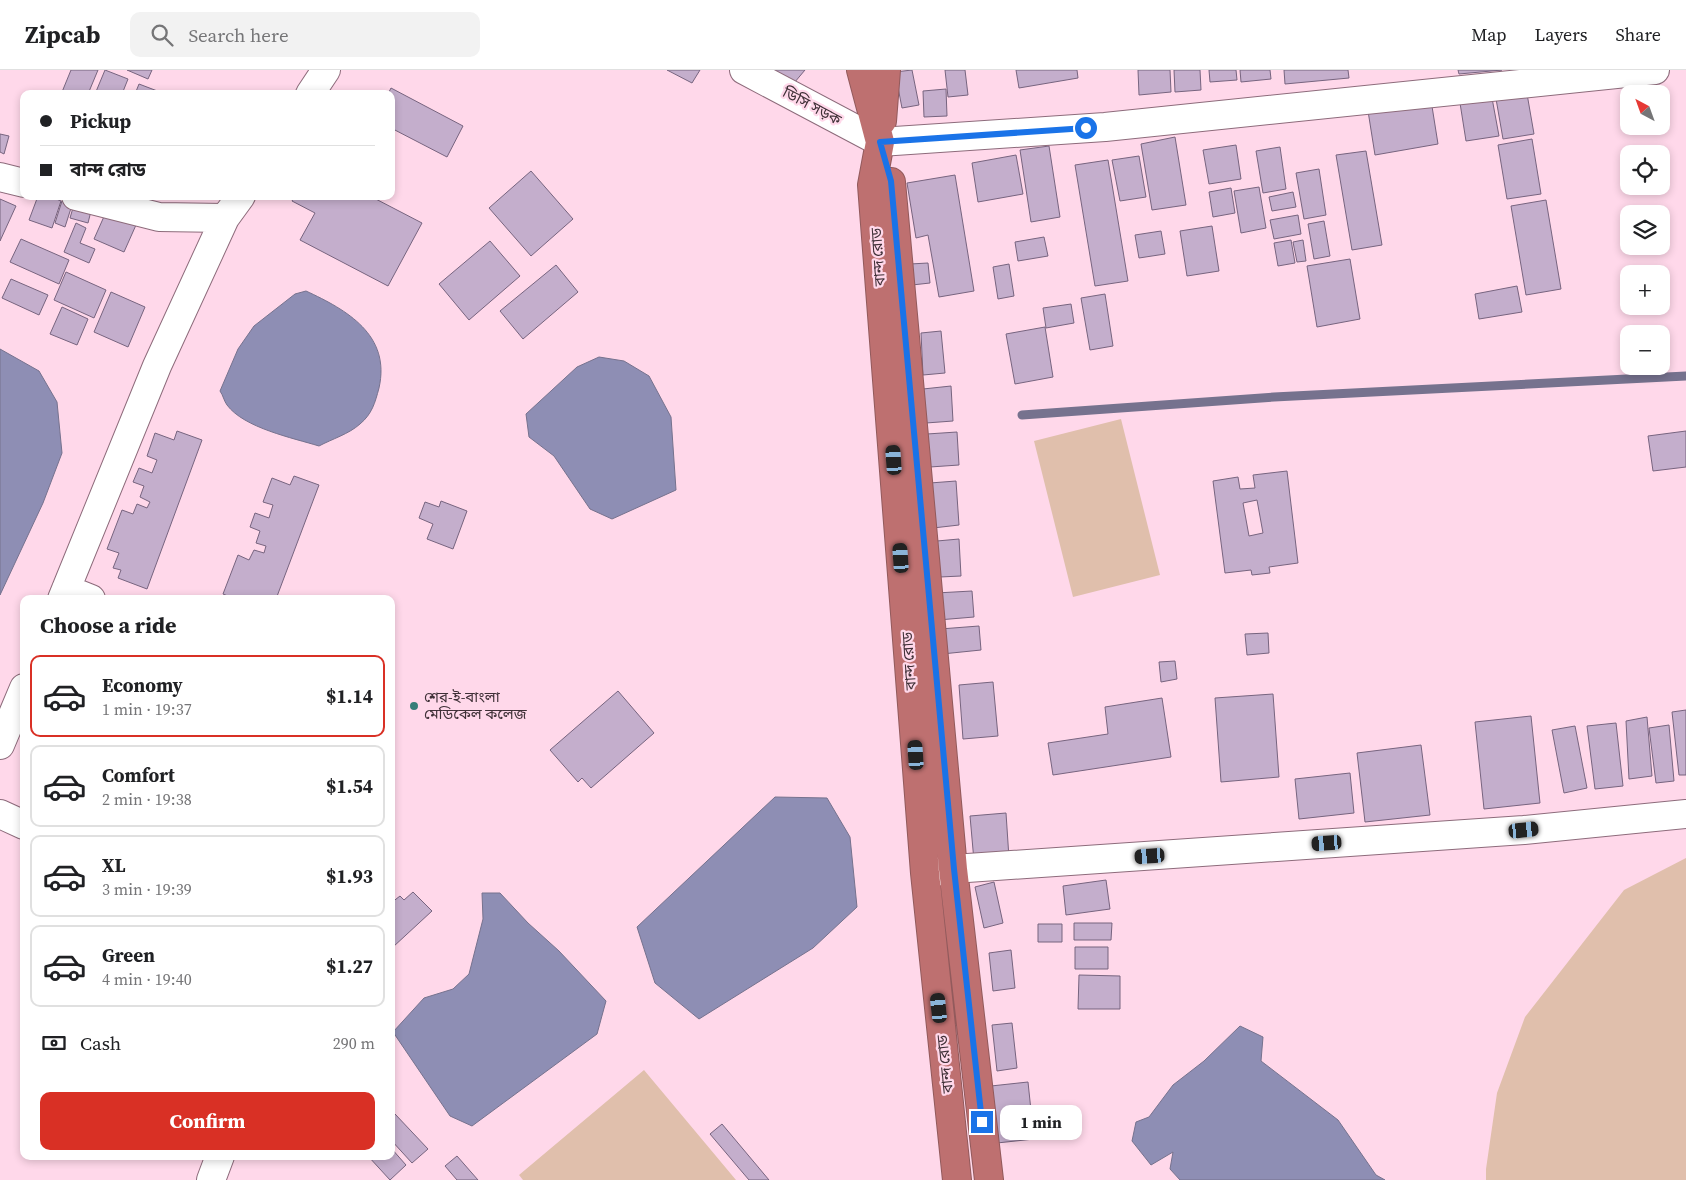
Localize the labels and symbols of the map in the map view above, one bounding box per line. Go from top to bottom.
street label: ডিসি সড়ক [778,81,846,130]
north arrow [1620,85,1670,135]
route start [1075,117,1097,139]
street label: বান্দ রোড [865,227,890,288]
car [885,445,902,475]
car [892,543,909,573]
street label: বান্দ রোড [896,631,921,692]
place label: শের-ই-বাংলা মেডিকেল কলেজ [424,686,528,724]
marker: শের-ই-বাংলা মেডিকেল কলেজ [408,700,420,712]
car [907,740,924,770]
car [1508,821,1539,839]
car [1311,834,1342,852]
car [1134,847,1165,865]
car [929,992,948,1024]
street label: বান্দ রোড [931,1034,958,1095]
callout: 1 min [1000,1104,1082,1140]
route end [971,1111,993,1133]

